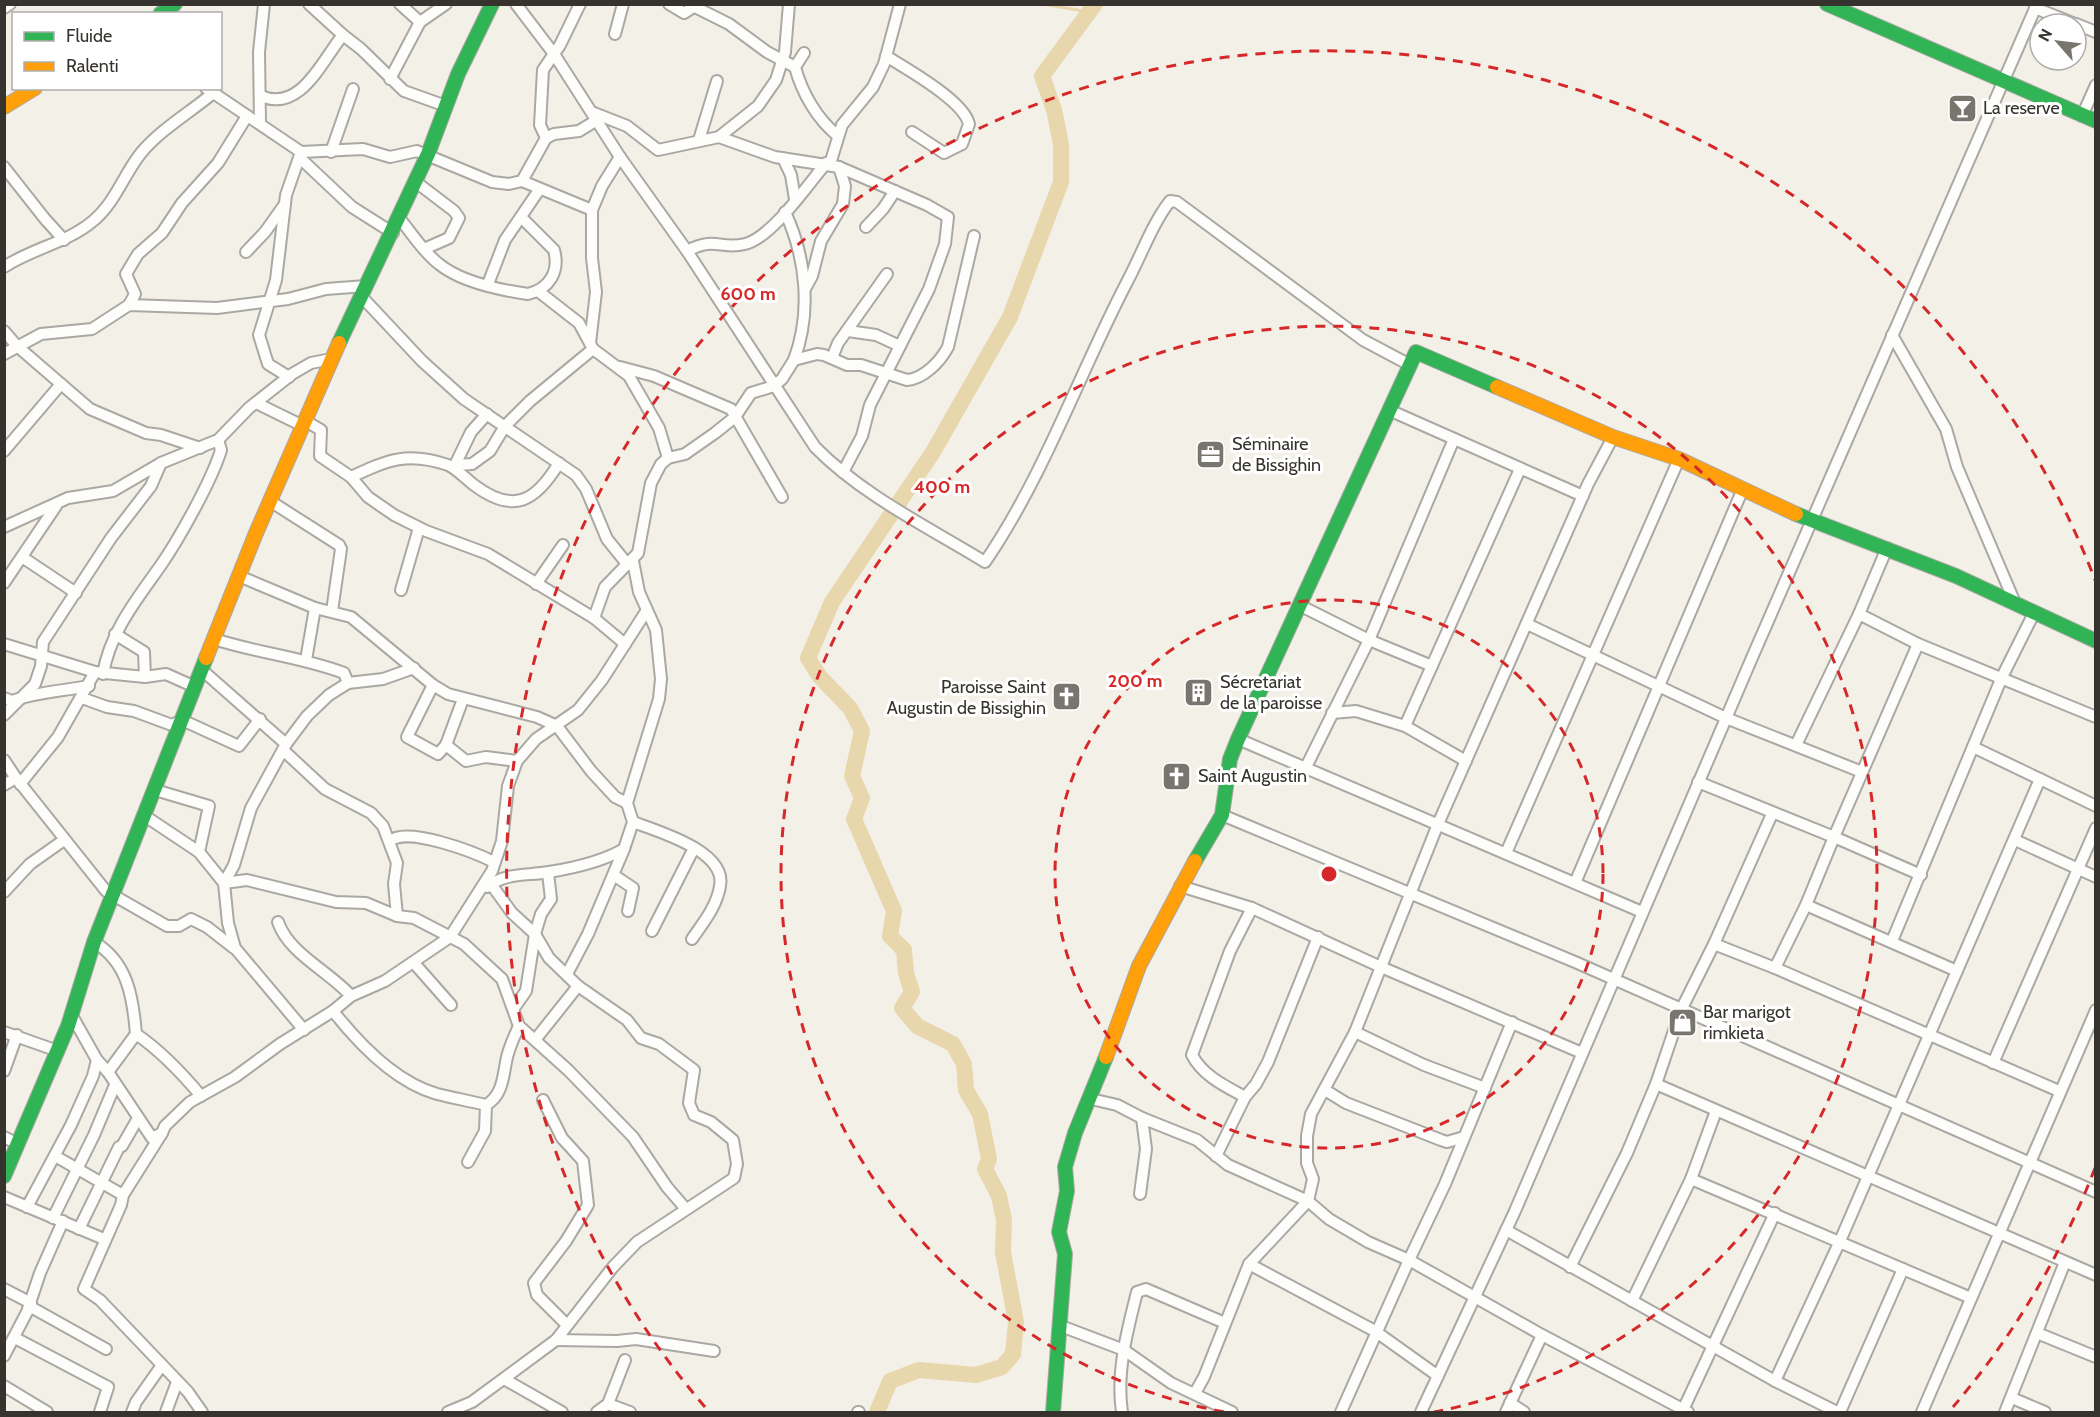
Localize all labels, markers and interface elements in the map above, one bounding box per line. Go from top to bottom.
legend [12,12,222,90]
north arrow [2028,12,2088,72]
text: Fluide [66,25,112,47]
text: N [2034,26,2056,45]
text: Ralenti [66,55,119,77]
bar icon: La reserve [1946,92,1978,124]
place label: La reserve [1983,97,2060,119]
text: 600 m [720,283,776,305]
place label: Séminaire de Bissighin [1232,433,1321,476]
office icon: Séminaire de Bissighin [1195,438,1227,470]
text: 400 m [914,476,970,498]
text: 200 m [1108,670,1162,692]
place label: Sécretariat de la paroisse [1220,671,1322,714]
place label: Paroisse Saint Augustin de Bissighin [887,676,1046,719]
building icon: Sécretariat de la paroisse [1183,676,1215,708]
church icon: Paroisse Saint Augustin de Bissighin [1051,681,1083,713]
church icon: Saint Augustin [1161,760,1193,792]
place label: Saint Augustin [1198,765,1307,787]
centre of rings [1319,864,1339,884]
place label: Bar marigot rimkieta [1703,1001,1791,1044]
shop icon: Bar marigot rimkieta [1666,1006,1698,1038]

